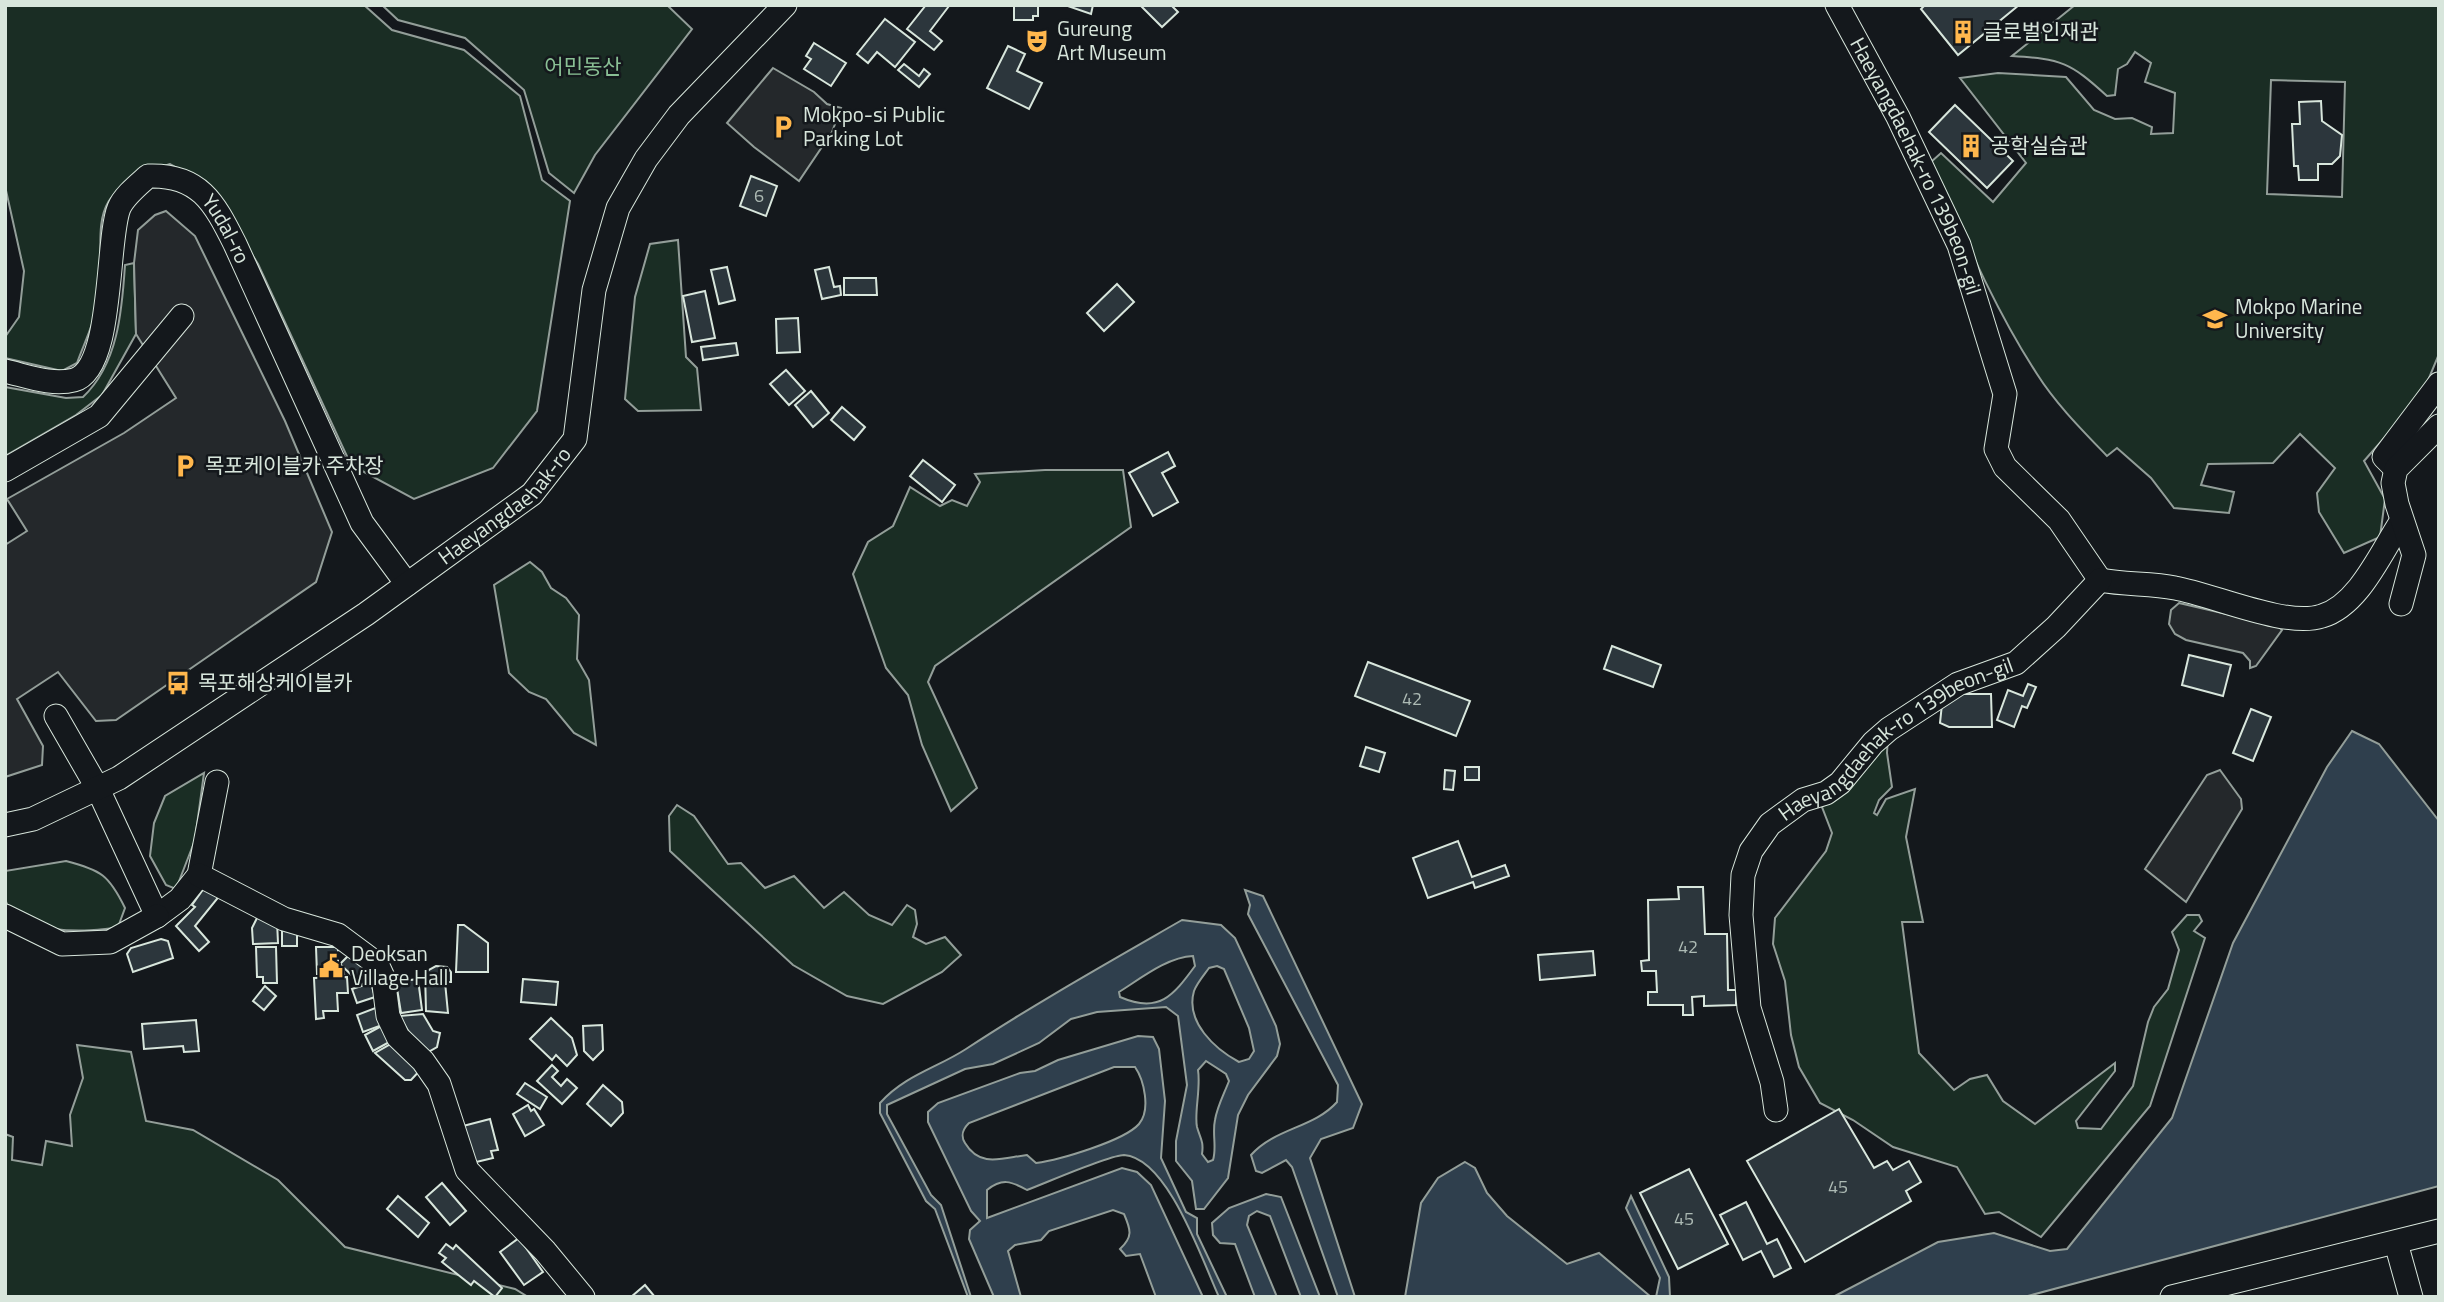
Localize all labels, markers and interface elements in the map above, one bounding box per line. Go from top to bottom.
place label: Gureung Art Museum [1057,12,1167,68]
place label: 글로벌인재관 [1983,15,2099,47]
building icon: 글로벌인재관 [1949,18,1977,46]
theatre icon: Gureung Art Museum [1023,27,1051,55]
street label: Haeyangdaehak-ro 139beon-gil [1843,31,1990,299]
park label: 어민동산 [544,50,622,82]
place label: Mokpo-si Public Parking Lot [803,98,945,154]
parking icon: Mokpo-si Public Parking Lot [769,113,797,141]
place label: 공학실습관 [1991,129,2088,161]
building icon: 공학실습관 [1957,132,1985,160]
house number: 6 [754,182,764,209]
street label: Yudal-ro [195,186,259,269]
place label: Mokpo Marine University [2235,290,2362,346]
school or university icon: Mokpo Marine University [2201,305,2229,333]
street label: Haeyangdaehak-ro [431,439,578,572]
place label: 목포케이블카 주차장 [205,449,384,481]
parking icon: 목포케이블카 주차장 [171,452,199,480]
street label: Haeyangdaehak-ro 139beon-gil [1771,648,2018,828]
place label: 목포해상케이블카 [198,666,353,698]
bus stop icon: 목포해상케이블카 [164,669,192,697]
house number: 42 [1402,685,1422,712]
house number: 42 [1678,933,1698,960]
place label: Deoksan Village Hall [351,937,448,993]
public building icon: Deoksan Village Hall [317,952,345,980]
house number: 45 [1828,1173,1848,1200]
house number: 45 [1674,1205,1694,1232]

